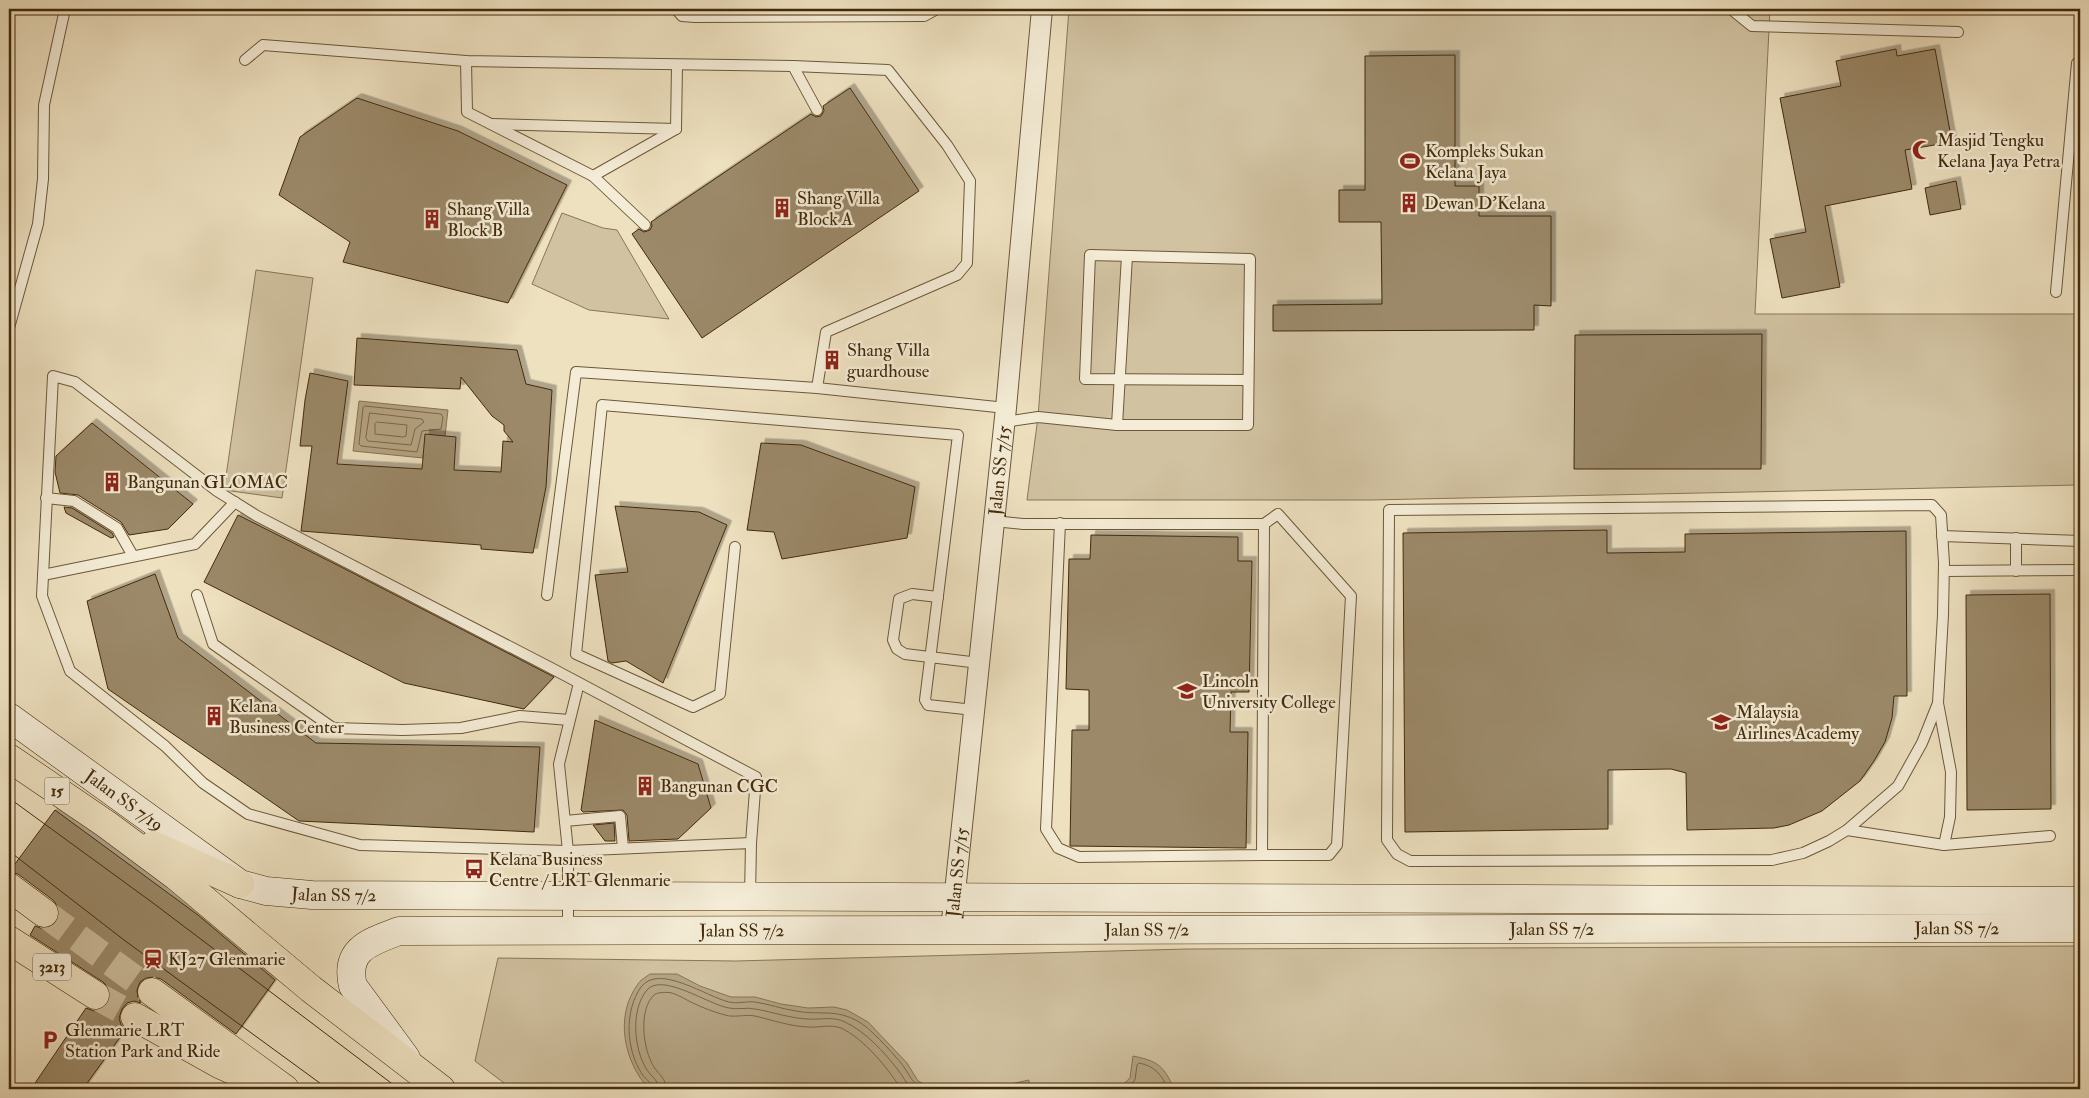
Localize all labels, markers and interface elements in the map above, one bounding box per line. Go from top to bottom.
place label: Masjid Tengku Kelana Jaya Petra [1937,129,2061,173]
mosque icon: Masjid Tengku Kelana Jaya Petra [1911,139,1933,161]
place label: Kompleks Sukan Kelana Jaya [1425,140,1544,184]
sports icon: Kompleks Sukan Kelana Jaya [1399,150,1421,172]
place label: Shang Villa Block A [797,187,880,231]
building icon: Dewan D'Kelana [1398,192,1420,214]
place label: Dewan D'Kelana [1424,192,1546,215]
building icon: Shang Villa Block A [771,197,793,219]
place label: Shang Villa Block B [447,198,530,242]
building icon: Shang Villa Block B [421,208,443,230]
place label: Shang Villa guardhouse [847,339,930,383]
building icon: Shang Villa guardhouse [821,349,843,371]
street label: Jalan SS 7/15 [983,424,1016,518]
building icon: Bangunan GLOMAC [101,471,123,493]
place label: Bangunan GLOMAC [127,471,288,494]
place label: Lincoln University College [1202,670,1336,714]
school or university icon: Lincoln University College [1176,680,1198,702]
place label: Kelana Business Center [229,695,344,739]
place label: Malaysia Airlines Academy [1735,701,1860,745]
building icon: Kelana Business Center [203,705,225,727]
school or university icon: Malaysia Airlines Academy [1710,711,1732,733]
street label: Jalan SS 7/19 [79,763,168,836]
building icon: Bangunan CGC [634,775,656,797]
place label: Bangunan CGC [660,775,778,798]
road number: 15 [44,778,70,804]
street label: Jalan SS 7/15 [941,826,973,919]
place label: Kelana Business Centre / LRT Glenmarie [489,848,671,892]
bus stop icon: Kelana Business Centre / LRT Glenmarie [463,858,485,880]
street label: Jalan SS 7/2 [289,882,376,907]
street label: Jalan SS 7/2 [1508,917,1594,941]
street label: Jalan SS 7/2 [1913,917,1999,940]
street label: Jalan SS 7/2 [1103,918,1189,941]
street label: Jalan SS 7/2 [698,919,784,942]
station icon: KJ27 Glenmarie [142,948,164,970]
place label: KJ27 Glenmarie [168,948,286,971]
road number: 3213 [33,954,71,980]
place label: Glenmarie LRT Station Park and Ride [65,1019,221,1063]
parking icon: Glenmarie LRT Station Park and Ride [39,1029,61,1051]

